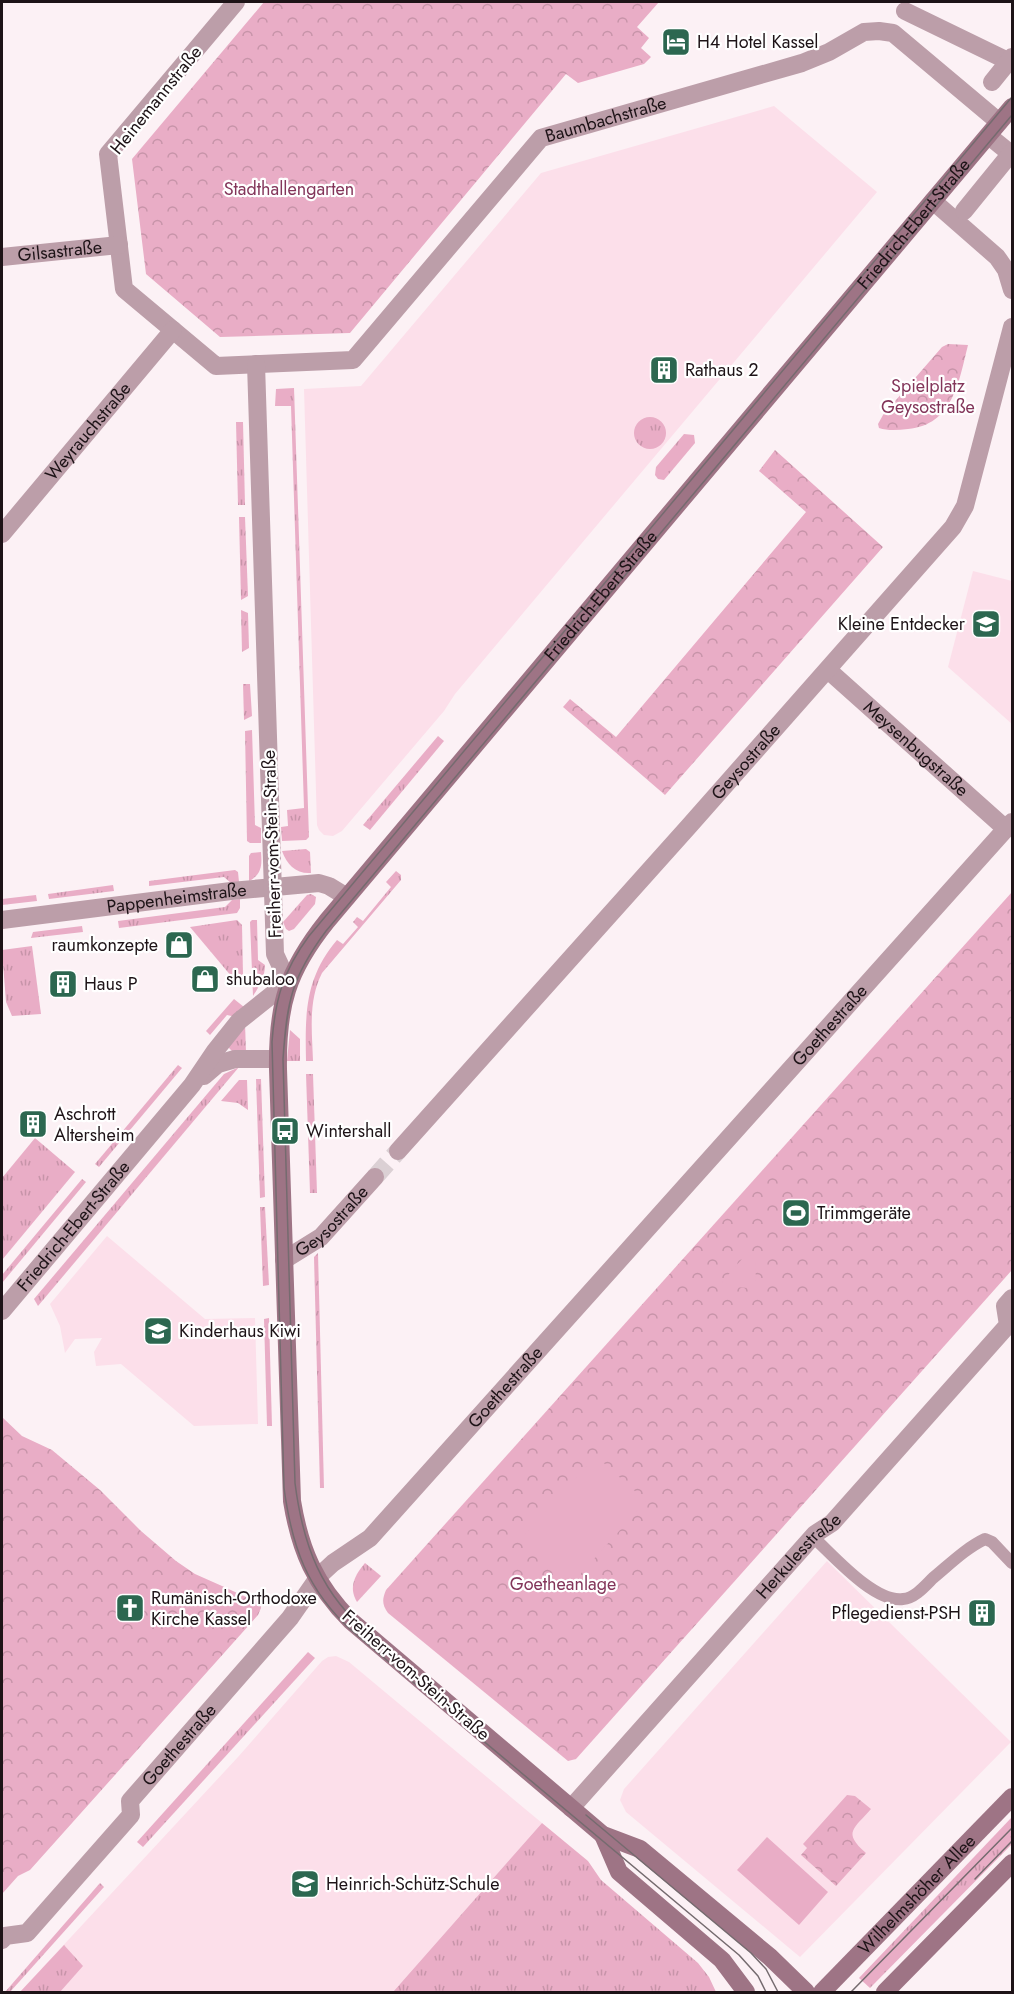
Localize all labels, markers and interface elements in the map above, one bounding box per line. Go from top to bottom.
hotel icon: H4 Hotel Kassel [660,26,692,58]
place label: H4 Hotel Kassel [697,29,818,55]
street label: Heinemannstraße [104,40,208,160]
street label: Baumbachstraße [542,90,669,149]
street label: Friedrich-Ebert-Straße [851,153,976,295]
park label: Stadthallengarten [224,176,354,202]
street label: Gilsastraße [16,234,103,268]
building icon: Rathaus 2 [648,354,680,386]
place label: Rathaus 2 [685,357,759,383]
park label: Spielplatz Geysostraße [881,373,975,420]
street label: Weyrauchstraße [39,376,137,486]
street label: Friedrich-Ebert-Straße [538,525,663,667]
school or university icon: Kleine Entdecker [970,608,1002,640]
place label: Kleine Entdecker [838,611,966,637]
street label: Meysenbugstraße [858,694,974,803]
street label: Geysostraße [705,718,787,806]
street label: Freiherr-vom-Stein-Straße [256,749,288,939]
street label: Pappenheimstraße [105,877,248,920]
shop icon: raumkonzepte [163,929,195,961]
place label: raumkonzepte [52,932,158,958]
shop icon: shubaloo [189,963,221,995]
place label: shubaloo [226,966,295,992]
building icon: Haus P [47,968,79,1000]
place label: Haus P [84,971,138,997]
street label: Goethestraße [786,979,873,1072]
place label: Aschrott Altersheim [54,1101,134,1148]
building icon: Aschrott Altersheim [17,1108,49,1140]
bus stop icon: Wintershall [269,1115,301,1147]
place label: Wintershall [306,1118,391,1144]
street label: Friedrich-Ebert-Straße [11,1155,136,1297]
street label: Geysostraße [290,1180,374,1263]
sports icon: Trimmgeräte [780,1197,812,1229]
place label: Trimmgeräte [817,1200,911,1226]
school or university icon: Kinderhaus Kiwi [142,1315,174,1347]
place label: Kinderhaus Kiwi [179,1318,301,1344]
street label: Goethestraße [462,1340,549,1434]
street label: Herkulesstraße [750,1508,848,1605]
park label: Goetheanlage [510,1571,616,1597]
place label: Rumänisch-Orthodoxe Kirche Kassel [151,1585,317,1632]
church icon: Rumänisch-Orthodoxe Kirche Kassel [114,1592,146,1624]
building icon: Pflegedienst-PSH [966,1597,998,1629]
place label: Pflegedienst-PSH [831,1600,961,1626]
street label: Freiherr-vom-Stein-Straße [336,1603,496,1747]
street label: Goethestraße [136,1698,222,1792]
street label: Wilhelmshöher Allee [852,1829,982,1961]
school or university icon: Heinrich-Schütz-Schule [289,1868,321,1900]
place label: Heinrich-Schütz-Schule [326,1871,499,1897]

